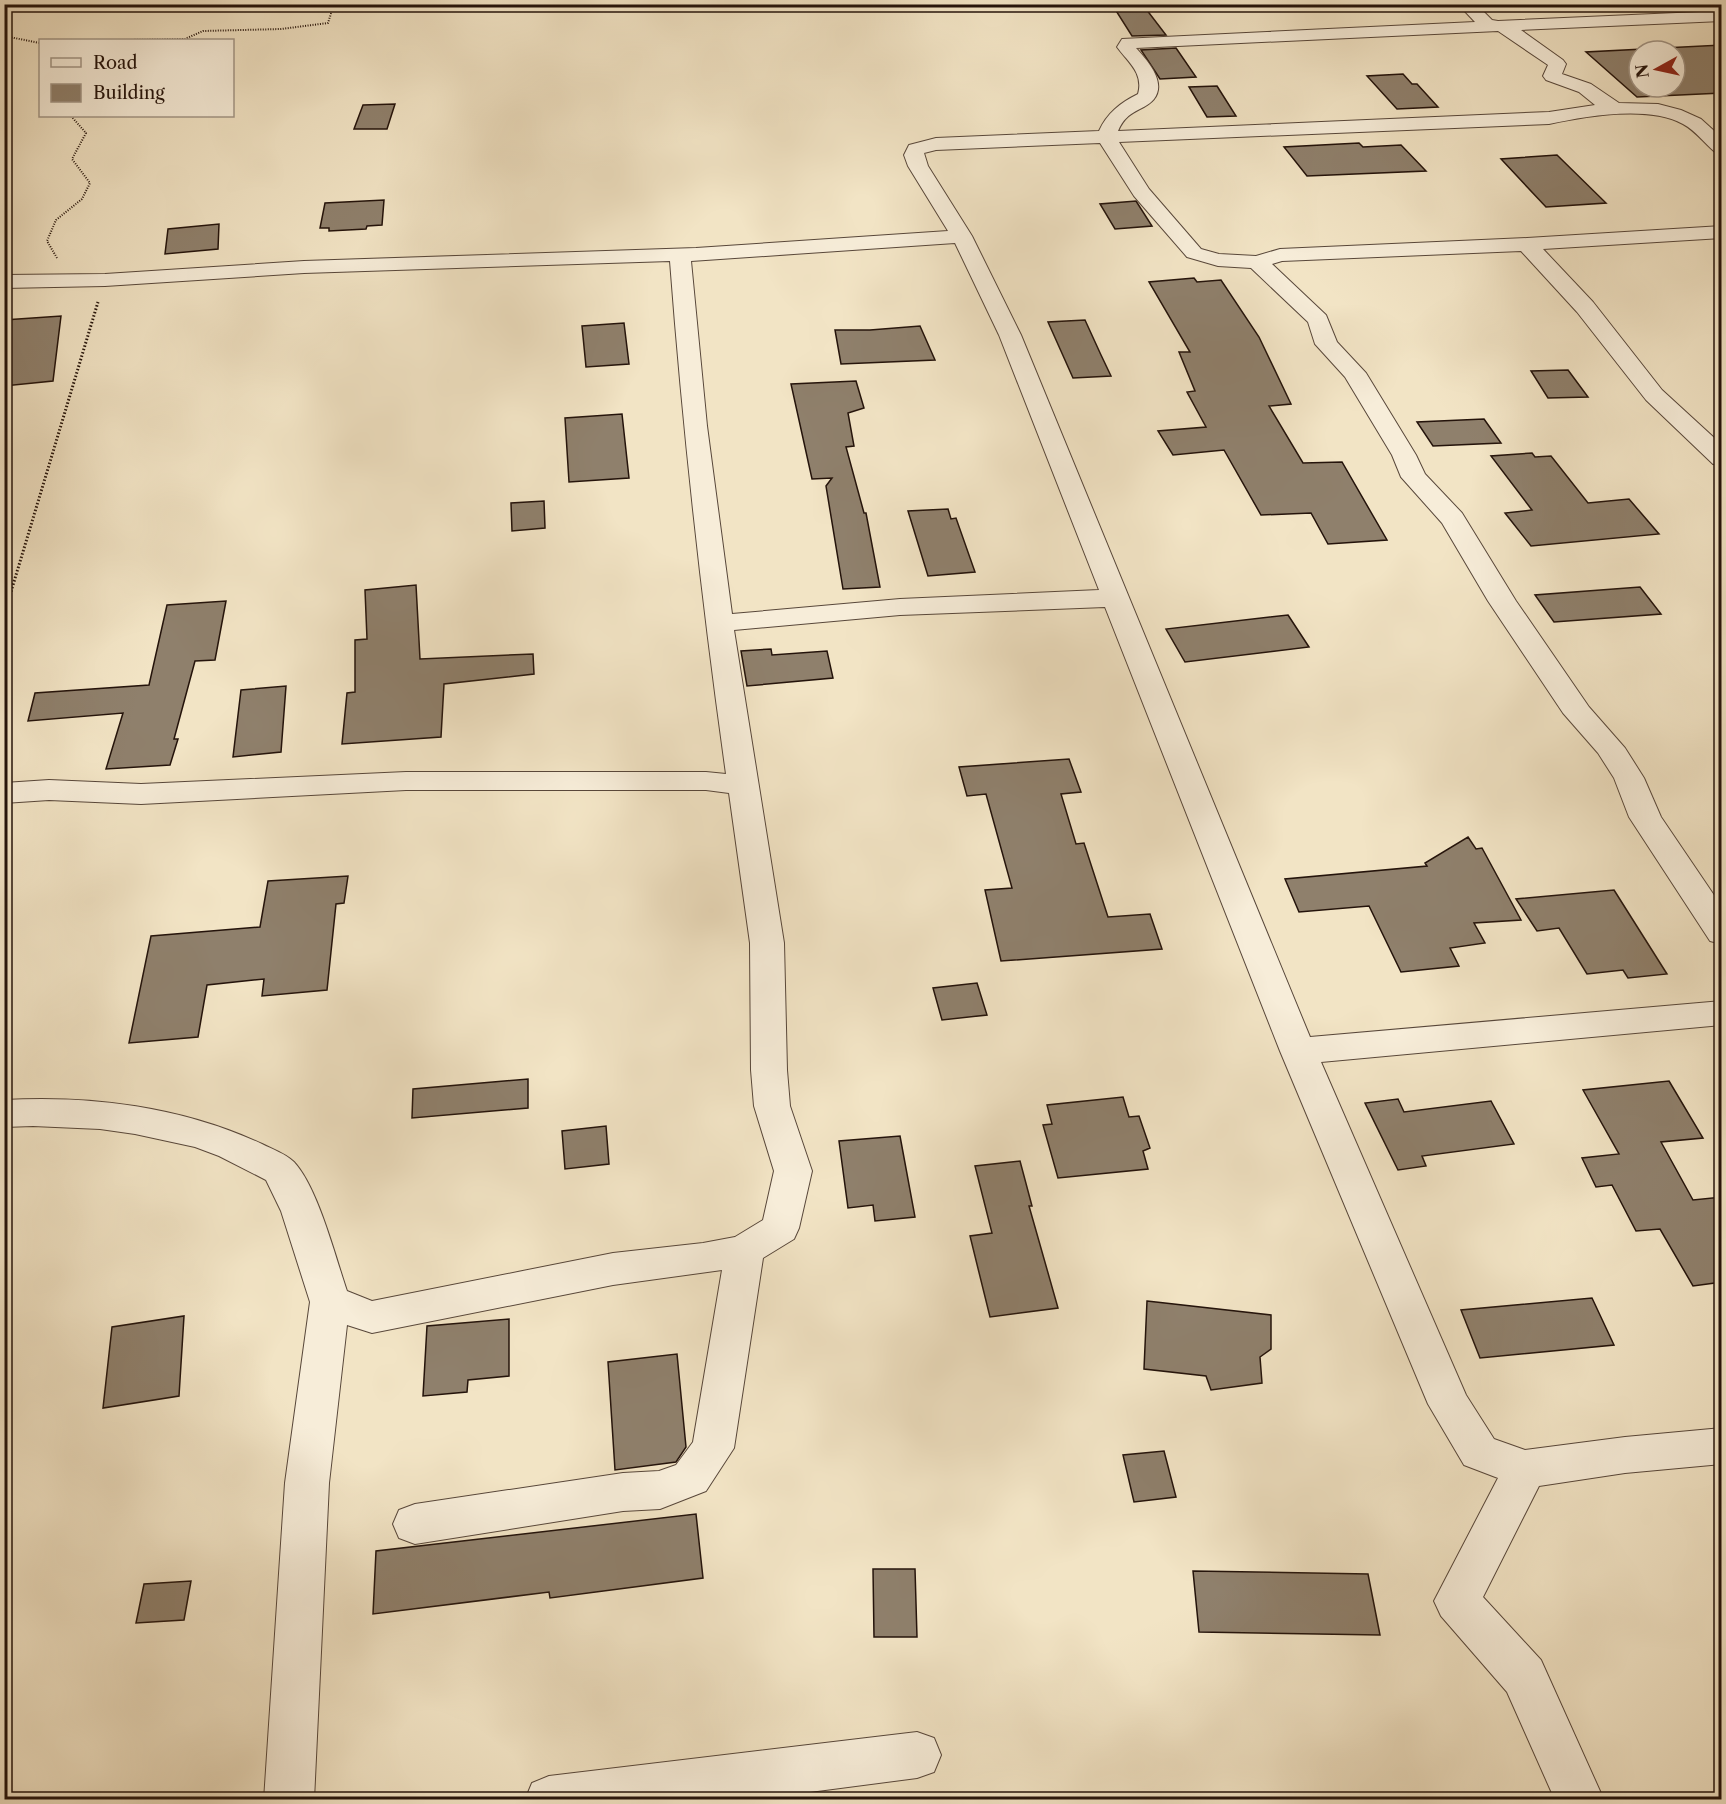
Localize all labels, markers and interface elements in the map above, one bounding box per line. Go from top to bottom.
legend [39,39,234,117]
north arrow [1627,39,1687,99]
text: Road [93,52,138,74]
text: N [1631,63,1653,79]
text: Building [93,82,165,104]

